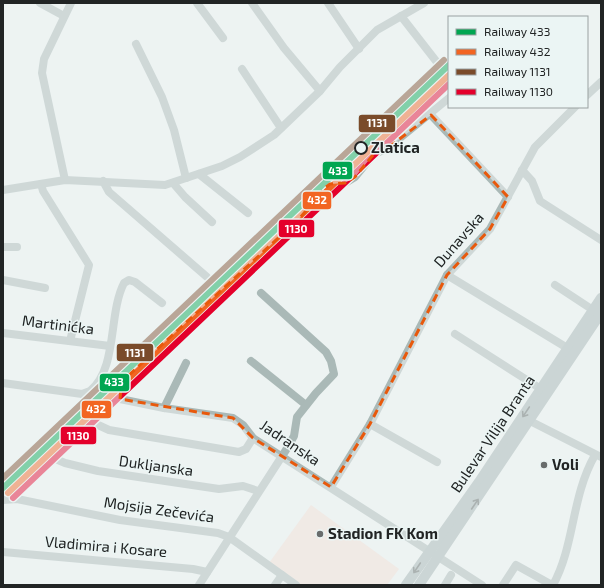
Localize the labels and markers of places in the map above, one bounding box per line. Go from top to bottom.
place label: Zlatica [371,138,420,156]
marker: Zlatica [354,141,368,155]
place label: Voli [552,455,579,473]
marker: Voli [539,460,549,470]
place label: Stadion FK Kom [328,524,438,542]
marker: Stadion FK Kom [315,529,325,539]

